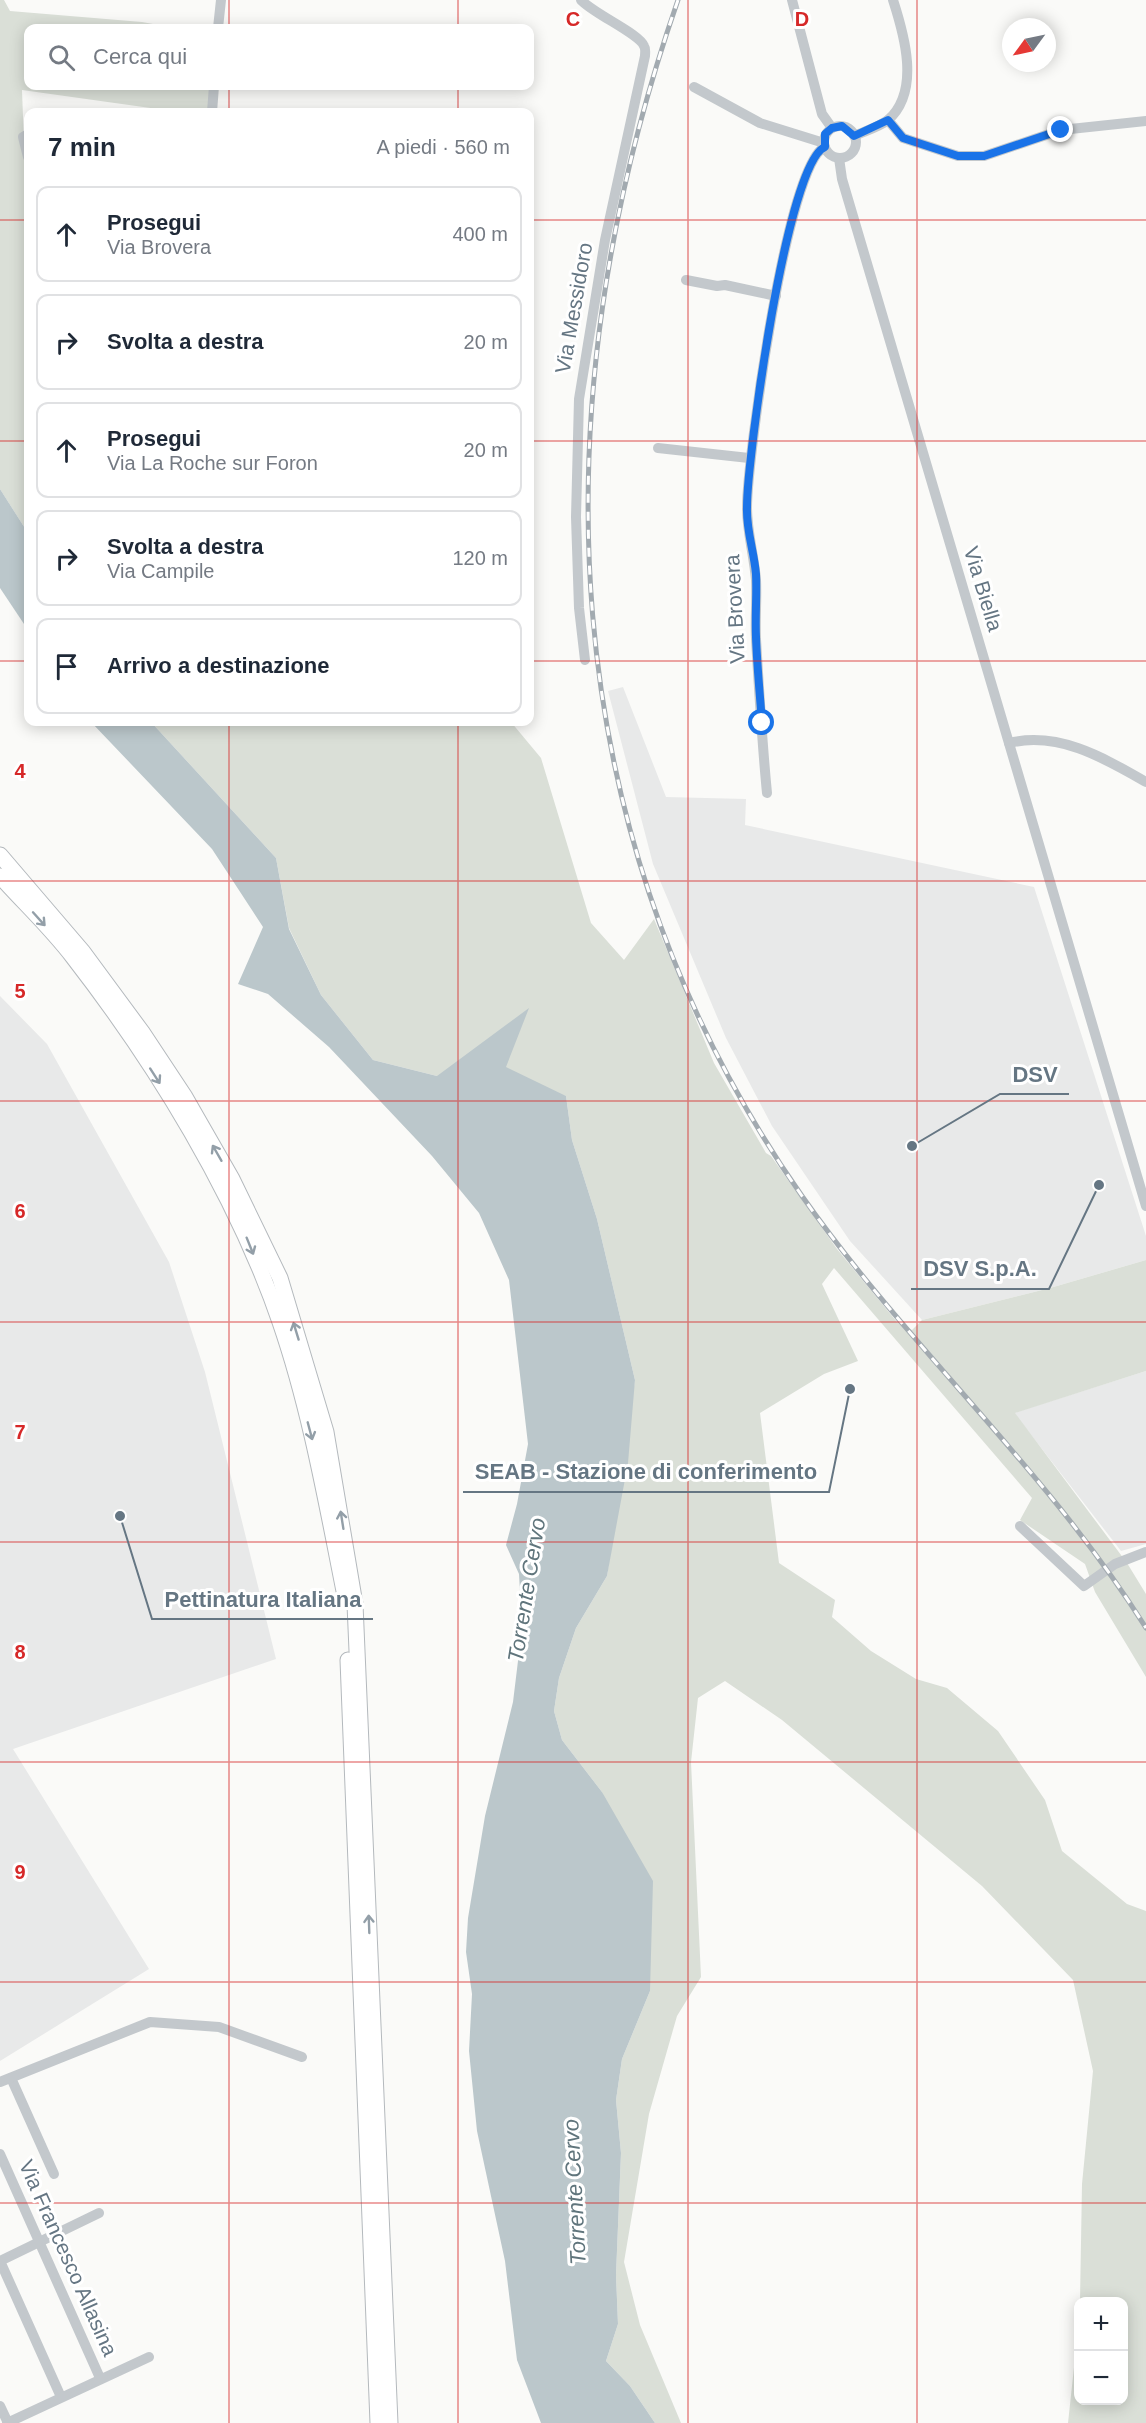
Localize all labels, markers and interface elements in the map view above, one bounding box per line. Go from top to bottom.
text: C [566,8,580,30]
text: D [795,8,809,30]
north arrow [1002,18,1056,72]
search box [24,24,534,90]
icon: search [45,41,78,74]
text: Cerca qui [93,44,187,69]
route end [1047,116,1073,142]
text: 7 min [48,132,116,162]
text: A piedi · 560 m [377,136,510,158]
text: Prosegui [107,210,201,235]
icon: ahead [50,218,83,251]
text: 400 m [452,223,508,245]
text: Via Brovera [107,236,211,258]
street label: Via Messidoro [551,241,596,375]
icon: right [50,326,83,359]
text: Svolta a destra [107,329,264,354]
text: 20 m [464,331,508,353]
text: Prosegui [107,426,201,451]
icon: ahead [50,434,83,467]
text: 20 m [464,439,508,461]
text: Via La Roche sur Foron [107,452,318,474]
text: Svolta a destra [107,534,264,559]
icon: right [50,542,83,575]
street label: Via Biella [960,544,1007,634]
text: 120 m [452,547,508,569]
street label: Via Brovera [720,554,749,664]
text: Via Campile [107,560,214,582]
icon: arrive [50,650,83,683]
text: Arrivo a destinazione [107,653,330,678]
route start [748,709,774,735]
text: 4 [14,760,26,782]
one-way arrow [32,912,46,927]
text: 5 [14,980,26,1002]
callout: DSV [1000,1054,1069,1094]
text: DSV [1012,1062,1058,1087]
one-way arrow [149,1067,161,1084]
one-way arrow [211,1145,223,1162]
text: 6 [14,1200,26,1222]
one-way arrow [245,1237,256,1255]
callout: DSV S.p.A. [911,1249,1049,1289]
text: DSV S.p.A. [923,1256,1037,1281]
one-way arrow [290,1322,301,1341]
text: 7 [14,1421,26,1443]
one-way arrow [304,1421,316,1440]
callout: SEAB - Stazione di conferimento [463,1452,829,1492]
text: SEAB - Stazione di conferimento [475,1459,817,1484]
one-way arrow [337,1511,348,1531]
water label: Torrente Cervo [503,1516,550,1664]
callout: Pettinatura Italiana [152,1579,373,1619]
text: Pettinatura Italiana [165,1587,362,1612]
text: 8 [14,1641,26,1663]
text: 9 [14,1861,26,1883]
one-way arrow [364,1914,375,1934]
water label: Torrente Cervo [558,2118,591,2265]
street label: Via Francesco Allasina [15,2156,122,2360]
map controls [1074,2297,1128,2405]
button: + [1074,2297,1128,2351]
button: − [1074,2351,1128,2405]

